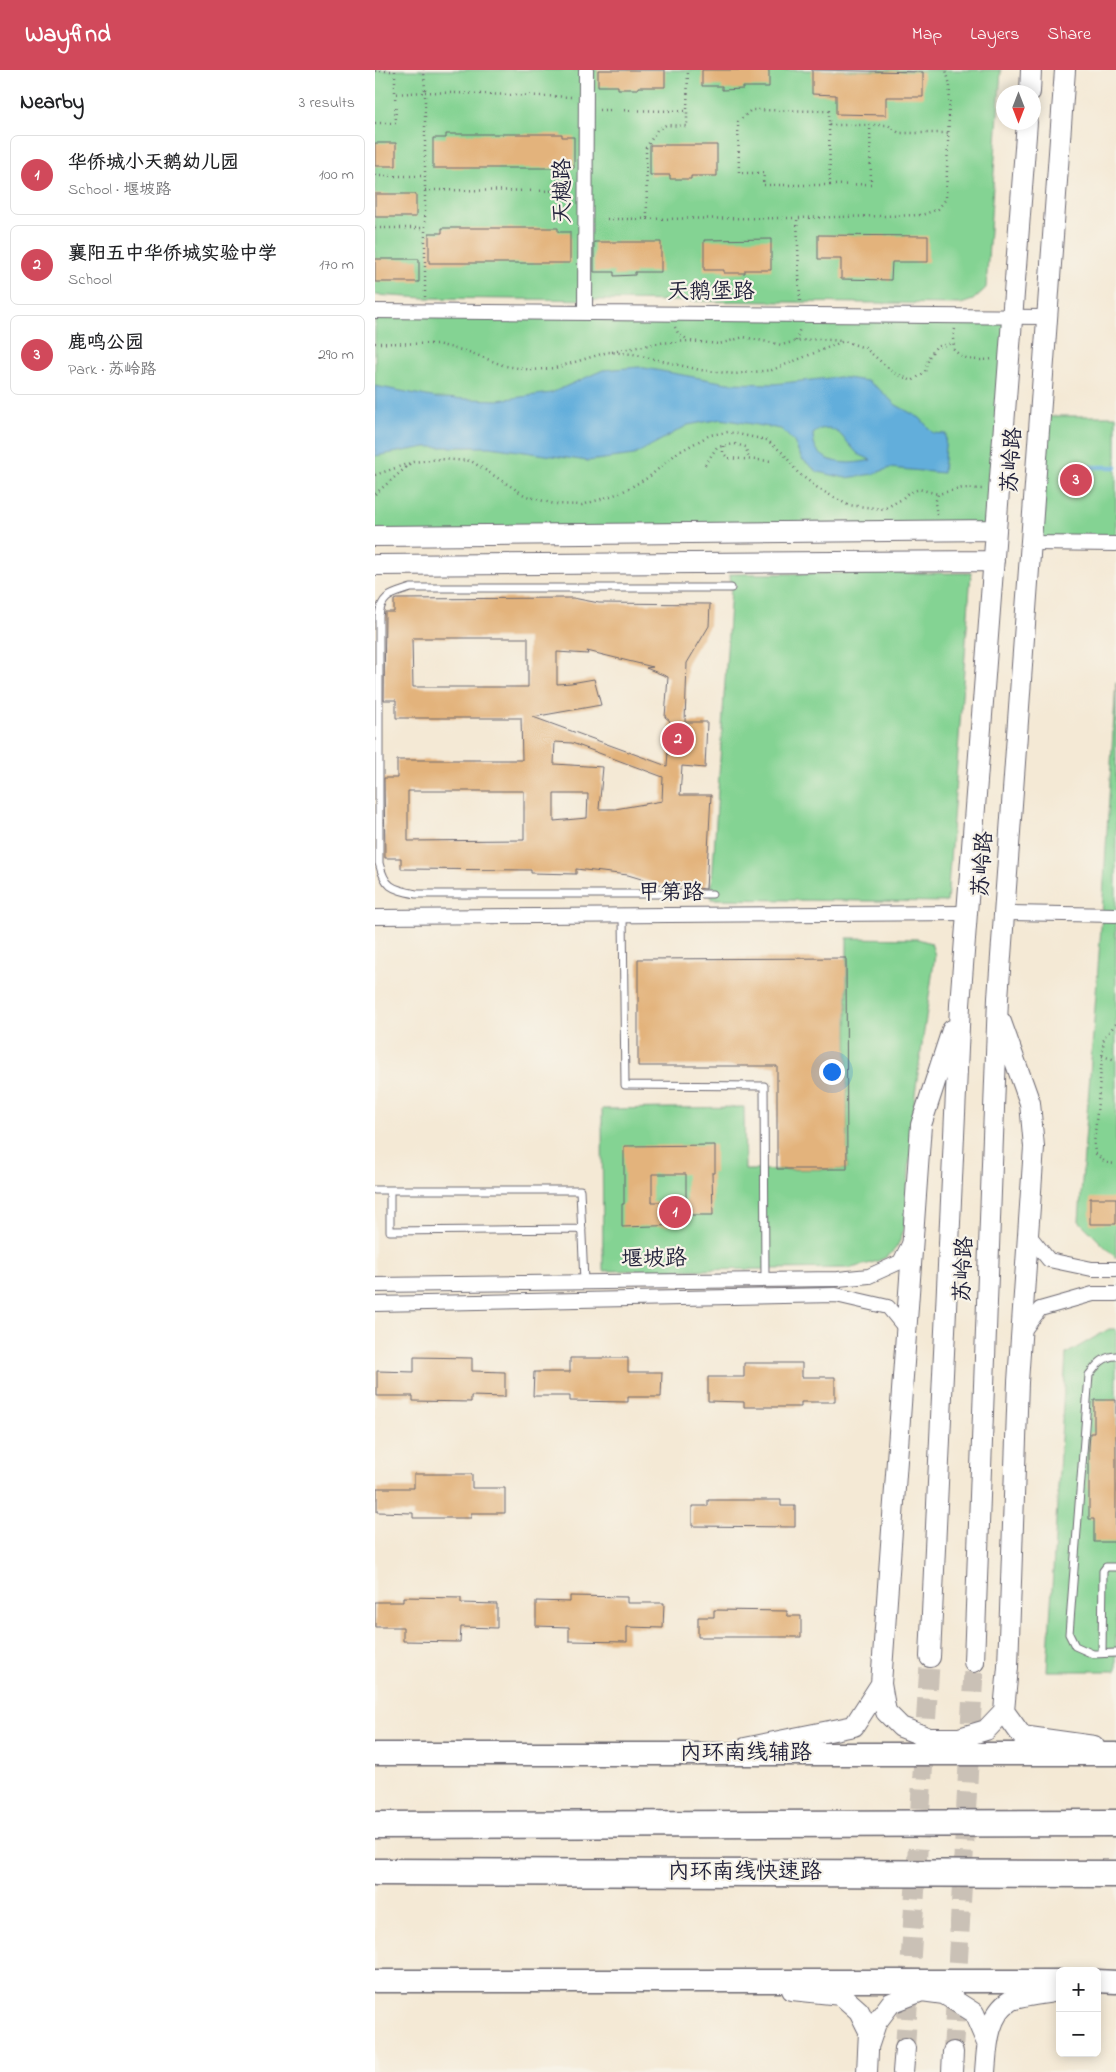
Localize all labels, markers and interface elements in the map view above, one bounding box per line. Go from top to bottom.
text: Wayfind [25,18,111,53]
text: Map [912,22,942,48]
text: Layers [970,22,1020,48]
text: Share [1048,22,1091,48]
north arrow [996,85,1041,130]
text: Nearby [20,88,84,118]
text: 3 results [299,91,355,115]
text: 华侨城小天鹅幼儿园 [68,150,239,177]
street label: 天樾路 [548,158,580,224]
text: 1 [34,163,40,187]
text: 100 m [319,163,354,187]
text: School · 堰坡路 [68,178,171,202]
text: 襄阳五中华侨城实验中学 [68,241,277,268]
text: 2 [33,253,41,277]
text: 170 m [319,253,354,277]
text: School [68,268,112,292]
street label: 天鹅堡路 [667,277,755,309]
text: 鹿鸣公园 [68,330,144,357]
text: 3 [34,343,40,367]
text: 290 m [318,343,354,367]
text: Park · 苏岭路 [68,358,156,382]
street label: 苏岭路 [995,426,1031,494]
pin: 3 [1060,461,1092,499]
pin: 2 [662,720,694,758]
street label: 苏岭路 [966,830,1002,898]
street label: 甲第路 [638,878,704,910]
your location [819,1059,845,1085]
pin: 1 [659,1193,691,1231]
street label: 苏岭路 [948,1235,982,1303]
street label: 堰坡路 [621,1243,687,1277]
street label: 内环南线辅路 [680,1738,812,1770]
street label: 内环南线快速路 [668,1857,822,1889]
map controls [1056,1967,1101,2057]
button: + [1056,1967,1101,2012]
button: − [1056,2012,1101,2057]

